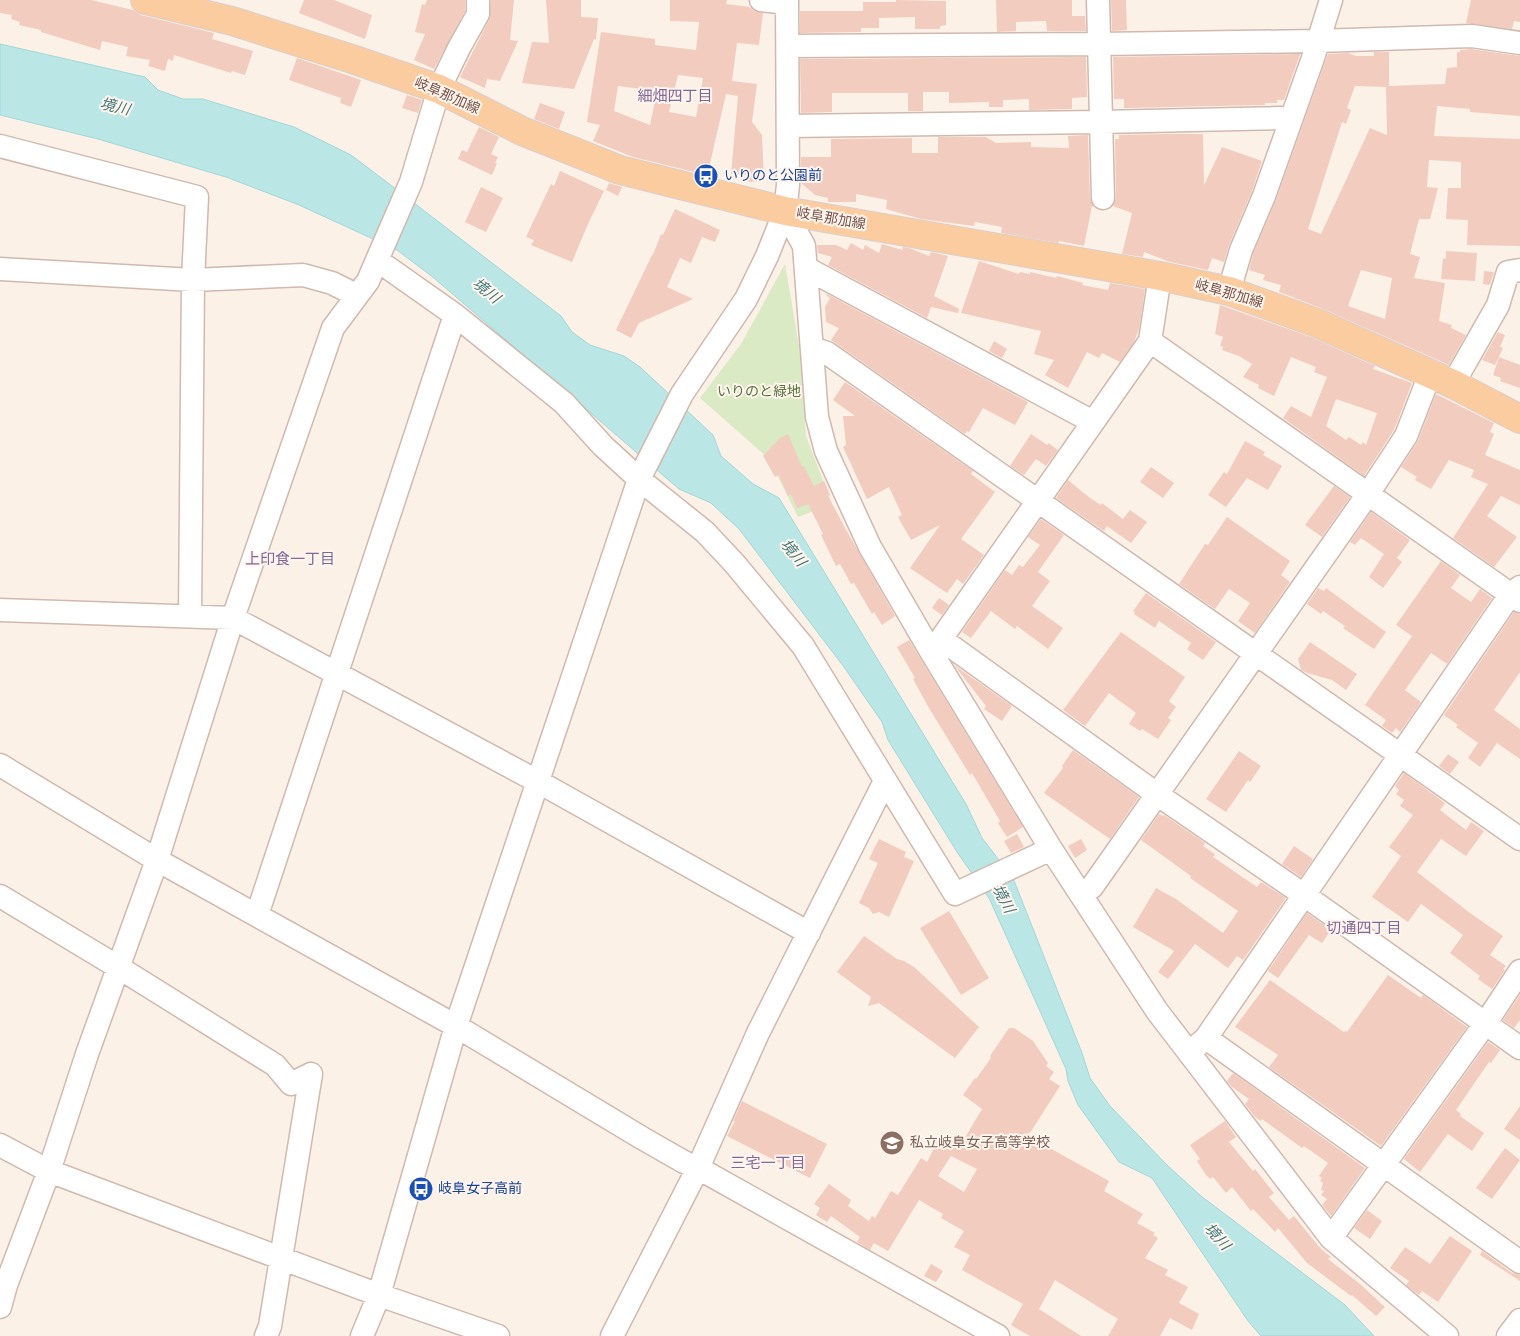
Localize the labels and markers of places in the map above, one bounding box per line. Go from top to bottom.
bus stop icon: いりのと公園前 [693,163,719,189]
place label: いりのと公園前 [724,167,822,183]
school or university icon: 私立岐阜女子高等学校 [879,1130,905,1156]
place label: 私立岐阜女子高等学校 [910,1134,1050,1150]
bus stop icon: 岐阜女子高前 [408,1176,434,1202]
place label: 岐阜女子高前 [438,1180,522,1196]

